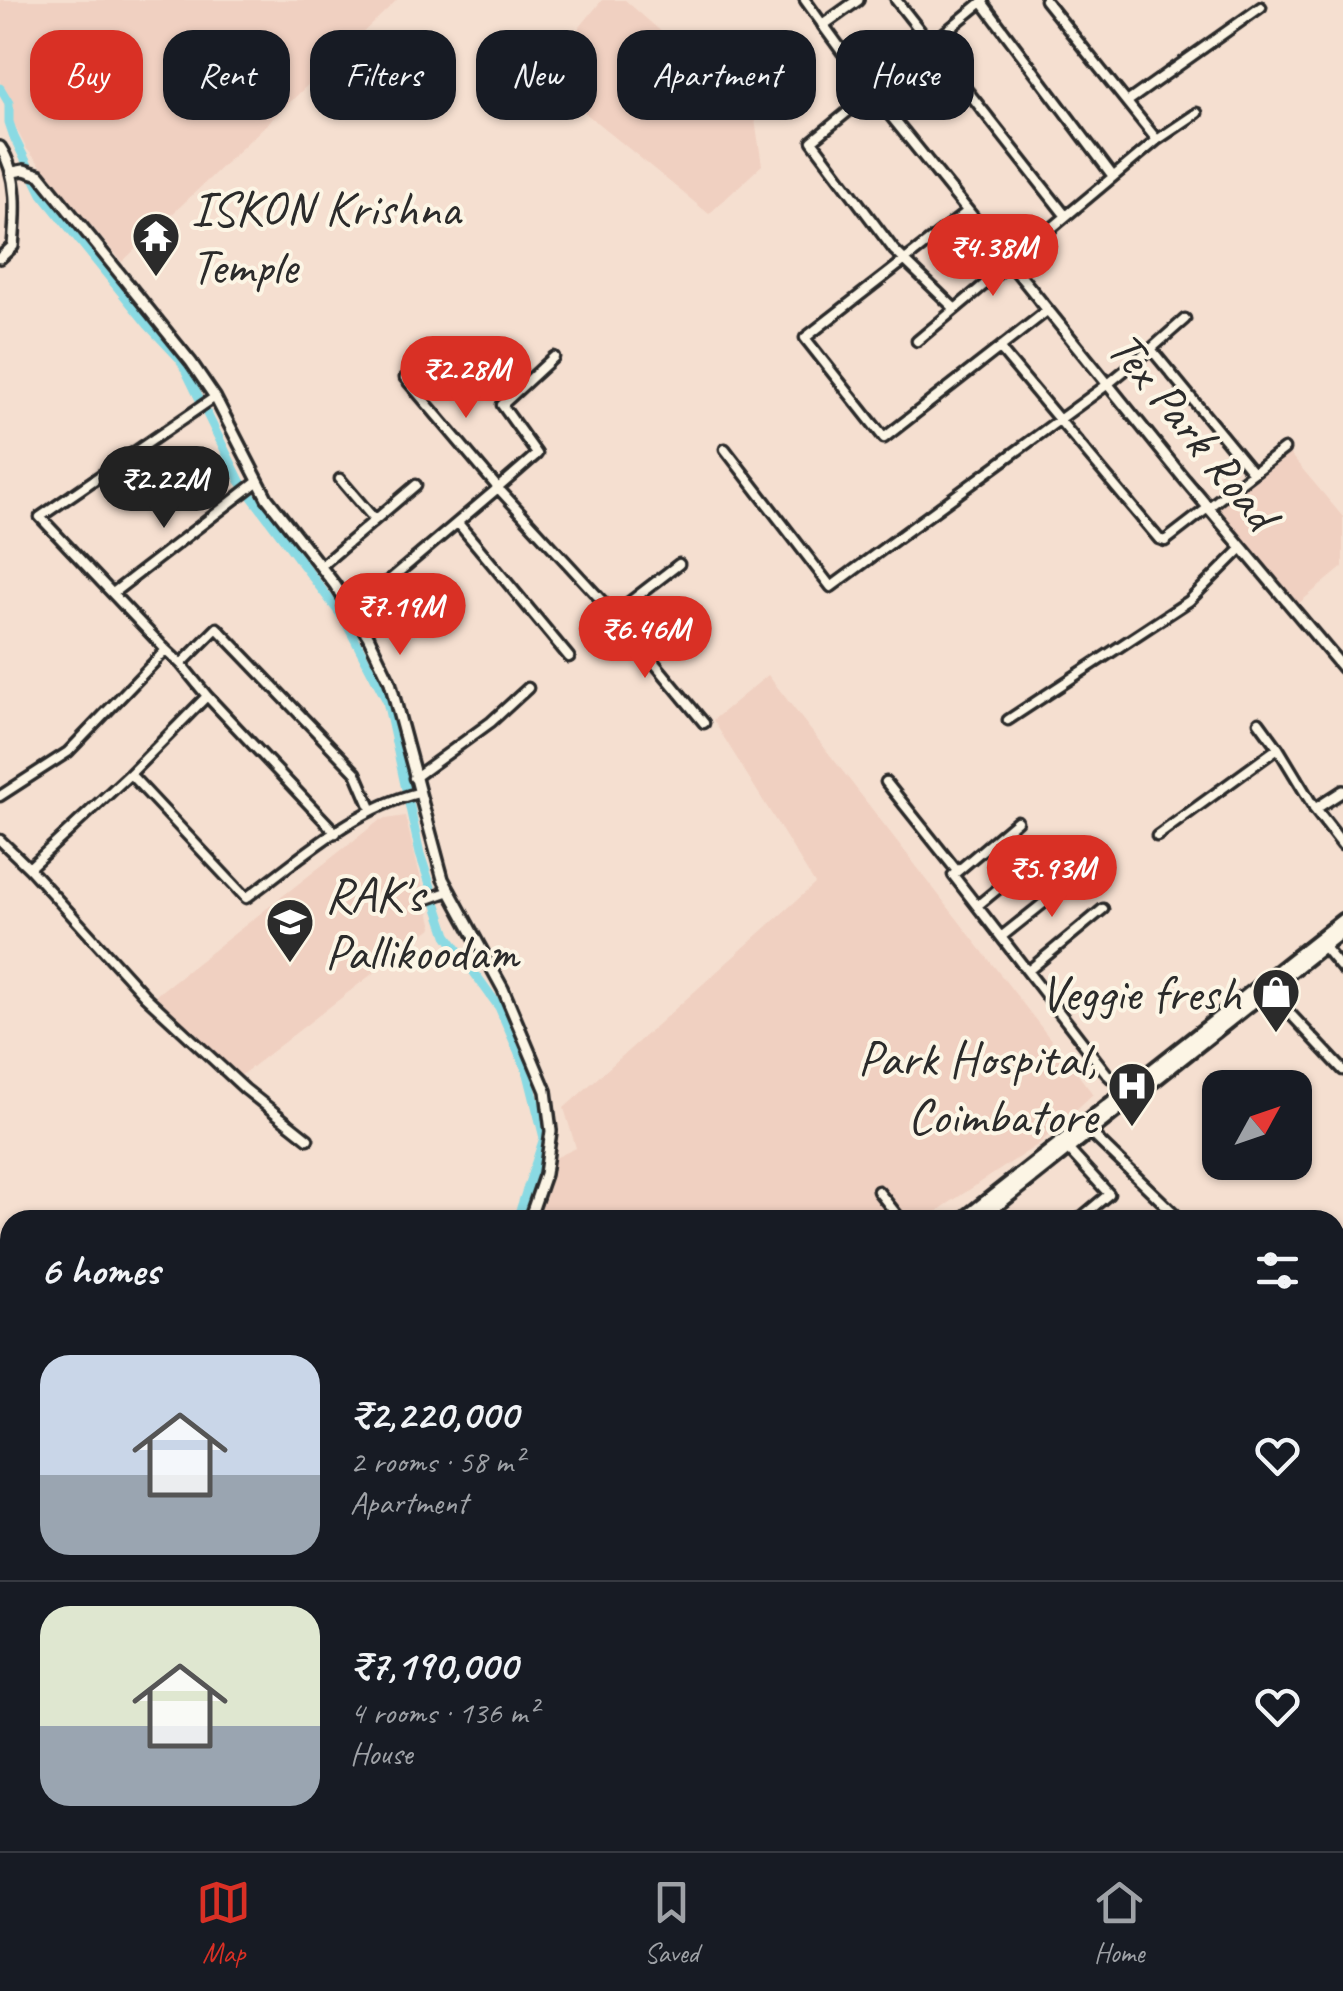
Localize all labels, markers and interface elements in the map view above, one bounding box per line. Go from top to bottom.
chip: Buy [30,30,143,120]
chip: Rent [163,30,290,120]
chip: Filters [310,30,456,120]
chip: New [476,30,597,120]
chip: Apartment [617,30,816,120]
chip: House [836,30,974,120]
place label: ISKON Krishna Temple [191,177,463,298]
temple icon: ISKON Krishna Temple [130,210,182,278]
pin: ₹4.38M [912,214,1074,299]
text: ₹4.38M [949,226,1037,267]
street label: Tex Park Road [1094,318,1296,547]
pin: ₹2.28M [385,336,547,421]
text: ₹2.28M [422,348,510,389]
pin: ₹2.22M [83,446,245,531]
text: ₹2.22M [120,458,208,499]
pin: ₹7.19M [319,573,481,658]
text: ₹7.19M [357,585,443,626]
pin: ₹6.46M [564,596,726,681]
text: ₹6.46M [601,608,689,649]
pin: ₹5.93M [971,835,1133,920]
text: ₹5.93M [1009,847,1095,888]
place label: RAK's Pallikoodam [325,863,522,984]
school or university icon: RAK's Pallikoodam [264,896,316,964]
place label: Veggie fresh [1040,962,1242,1025]
shop icon: Veggie fresh [1250,966,1302,1034]
place label: Park Hospital, Coimbatore [858,1027,1100,1148]
hospital icon: Park Hospital, Coimbatore [1106,1060,1158,1128]
north arrow [1202,1070,1312,1180]
map controls [1202,1070,1312,1180]
icon: filters [1250,1243,1305,1298]
text: 6 homes [40,1244,159,1297]
text: ₹2,220,000 [350,1388,518,1441]
icon: home [120,1395,240,1515]
icon: heart [1250,1428,1305,1483]
text: 2 rooms · 58 m² [350,1441,523,1482]
text: Apartment [350,1482,468,1523]
text: ₹7,190,000 [350,1639,517,1692]
icon: home [120,1646,240,1766]
icon: heart [1250,1679,1305,1734]
text: 4 rooms · 136 m² [350,1692,537,1733]
text: House [350,1733,412,1774]
tab: Map [196,1875,251,1970]
tab: Saved [644,1875,699,1970]
tab: Home [1092,1875,1147,1970]

